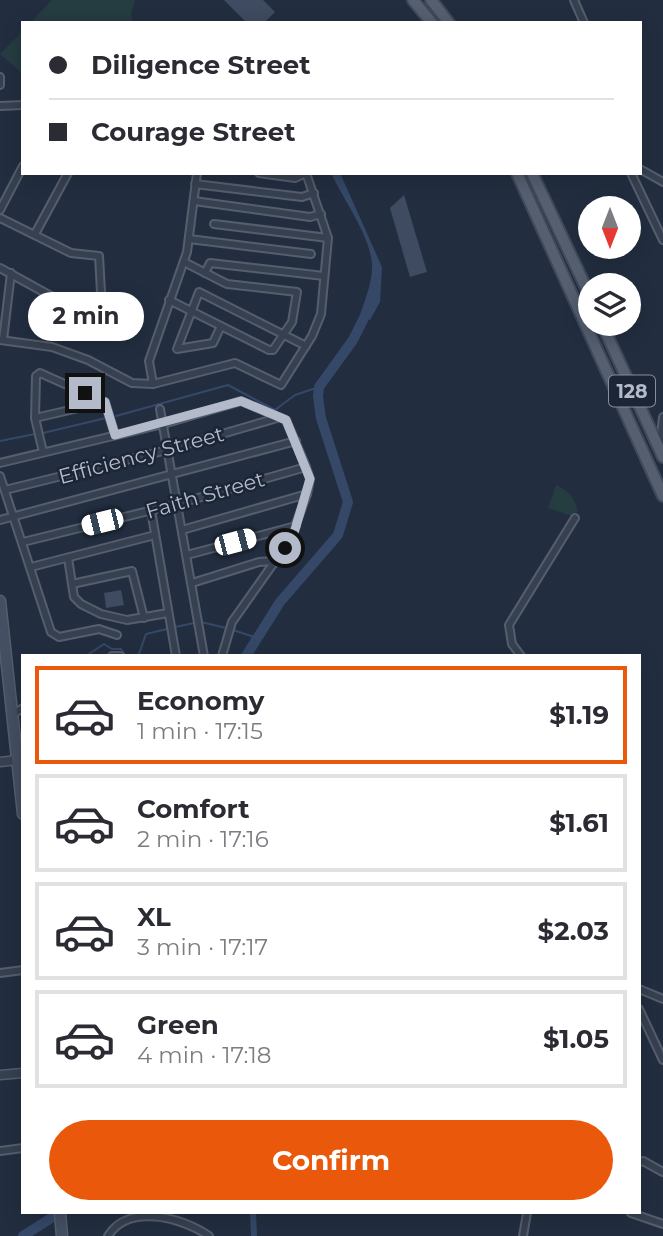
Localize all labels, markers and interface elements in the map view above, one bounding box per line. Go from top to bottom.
text: Diligence Street [91,49,311,81]
text: Courage Street [91,116,296,148]
north arrow [578,196,640,259]
map controls [578,196,641,336]
button: layers [578,273,641,336]
callout: 2 min [27,292,143,340]
text: 2 min [52,302,120,330]
road number: 128 [609,376,655,406]
route end [69,377,101,409]
street label: Efficiency Street [56,421,226,489]
street label: Faith Street [143,466,267,524]
car [80,507,125,537]
car [212,526,259,558]
route start [269,532,301,564]
icon: car [53,684,116,747]
text: Economy [137,685,264,717]
text: $1.19 [549,699,609,731]
text: 1 min · 17:15 [137,717,263,745]
icon: car [53,792,116,855]
text: Comfort [137,793,249,825]
text: $1.61 [549,807,609,839]
text: 2 min · 17:16 [137,825,269,853]
icon: car [53,900,116,963]
text: XL [137,901,171,933]
text: $2.03 [538,915,609,947]
text: 3 min · 17:17 [137,933,268,961]
icon: car [53,1008,116,1071]
text: Green [137,1009,219,1041]
text: $1.05 [543,1023,609,1055]
text: 4 min · 17:18 [137,1041,271,1069]
button: Confirm [49,1120,613,1200]

